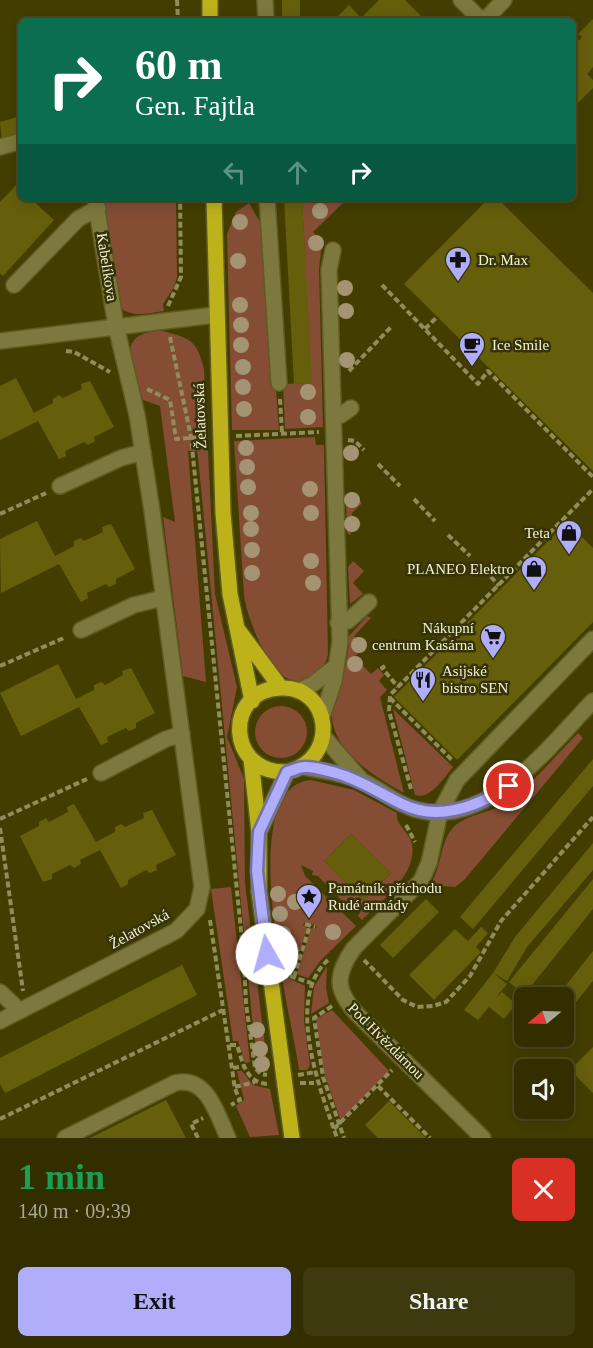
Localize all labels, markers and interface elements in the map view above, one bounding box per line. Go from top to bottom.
icon: right [36,42,114,120]
text: 60 m [135,42,223,88]
text: Gen. Fajtla [135,91,255,121]
icon: left [218,156,251,189]
icon: ahead [281,156,314,189]
icon: right [344,156,377,189]
street label: Kabelíkova [94,232,120,303]
pharmacy icon: Dr. Max [443,245,473,283]
place label: Dr. Max [478,252,528,268]
cafe icon: Ice Smile [457,330,487,368]
place label: Ice Smile [492,337,549,353]
street label: Želatovská [191,382,209,449]
shop icon: Teta [554,518,584,556]
place label: Teta [524,525,550,541]
shop icon: PLANEO Elektro [519,554,549,592]
place label: PLANEO Elektro [407,561,514,577]
place label: Nákupní centrum Kasárna [372,620,474,653]
supermarket icon: Nákupní centrum Kasárna [478,622,508,660]
place label: Asijské bistro SEN [442,663,508,696]
restaurant icon: Asijské bistro SEN [408,665,438,703]
pin [483,760,534,811]
icon: arrive [492,769,525,802]
place label: Památník příchodu Rudé armády [328,880,442,913]
place icon: Památník příchodu Rudé armády [294,882,324,920]
street label: Želatovská [106,906,172,952]
position arrow [235,922,299,986]
north arrow [514,987,574,1047]
map controls [514,987,574,1119]
street label: Pod Hvězdárnou [345,1000,428,1083]
button: sound [514,1059,574,1119]
text: 1 min [18,1157,105,1197]
button: close [512,1158,575,1221]
text: 140 m · 09:39 [18,1200,131,1222]
button: Exit [18,1267,291,1336]
button: Share [303,1267,575,1336]

